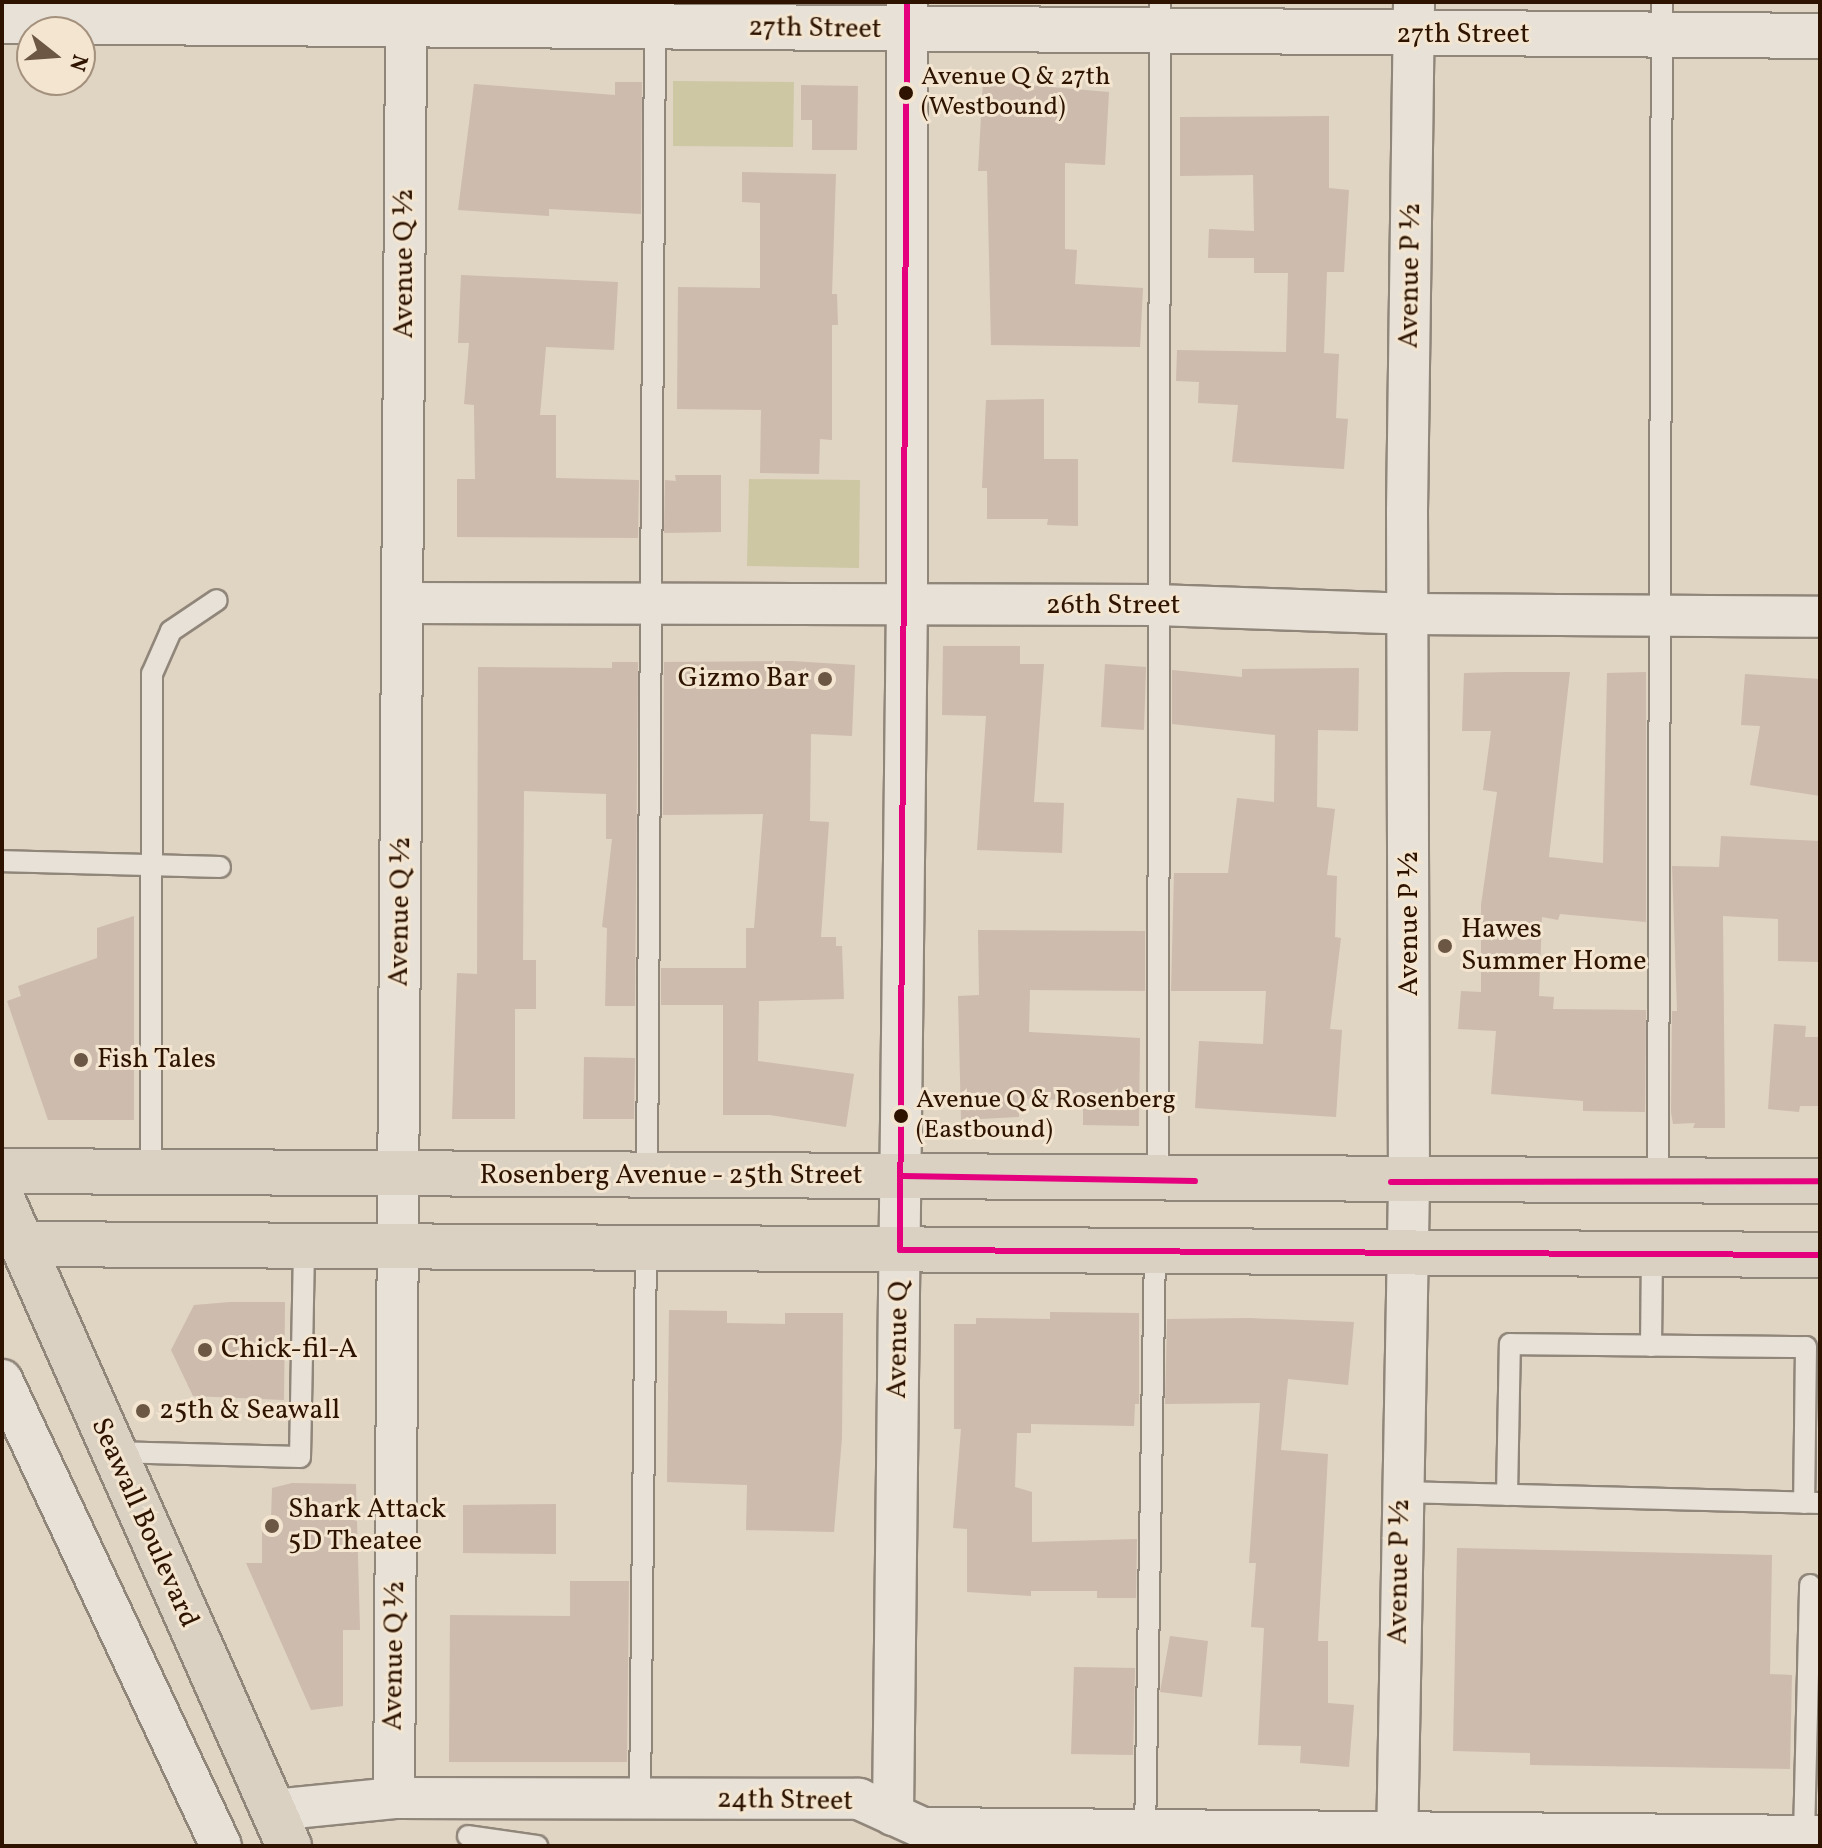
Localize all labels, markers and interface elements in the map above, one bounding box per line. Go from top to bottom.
street label: 27th Street [748,11,882,47]
north arrow [16,16,96,96]
street label: 27th Street [1396,18,1530,52]
text: N [60,50,95,75]
place label: Avenue Q & 27th (Westbound) [921,62,1110,124]
marker: Avenue Q & 27th (Westbound) [898,85,914,101]
street label: Avenue Q ½ [388,189,422,339]
street label: Avenue P ½ [1393,203,1429,349]
street label: 26th Street [1046,589,1180,623]
place label: Gizmo Bar [678,662,809,696]
marker: Gizmo Bar [816,670,834,688]
street label: Avenue Q ½ [383,837,419,987]
street label: Avenue P ½ [1393,851,1427,997]
place label: Hawes Summer Home [1461,913,1646,979]
marker: Hawes Summer Home [1436,937,1454,955]
place label: Fish Tales [97,1043,217,1077]
marker: Fish Tales [72,1051,90,1069]
place label: Avenue Q & Rosenberg (Eastbound) [916,1085,1176,1146]
marker: Avenue Q & Rosenberg (Eastbound) [893,1108,909,1124]
street label: Rosenberg Avenue - 25th Street [479,1159,863,1193]
street label: Avenue Q [881,1281,917,1399]
place label: Chick-fil-A [221,1333,358,1367]
marker: Chick-fil-A [196,1341,214,1359]
place label: 25th & Seawall [159,1394,340,1428]
marker: 25th & Seawall [134,1402,152,1420]
street label: Seawall Boulevard [83,1413,205,1633]
place label: Shark Attack 5D Theatee [288,1493,446,1559]
street label: Avenue P ½ [1382,1499,1418,1645]
marker: Shark Attack 5D Theatee [263,1517,281,1535]
street label: Avenue Q ½ [377,1581,413,1731]
street label: 24th Street [717,1783,853,1819]

